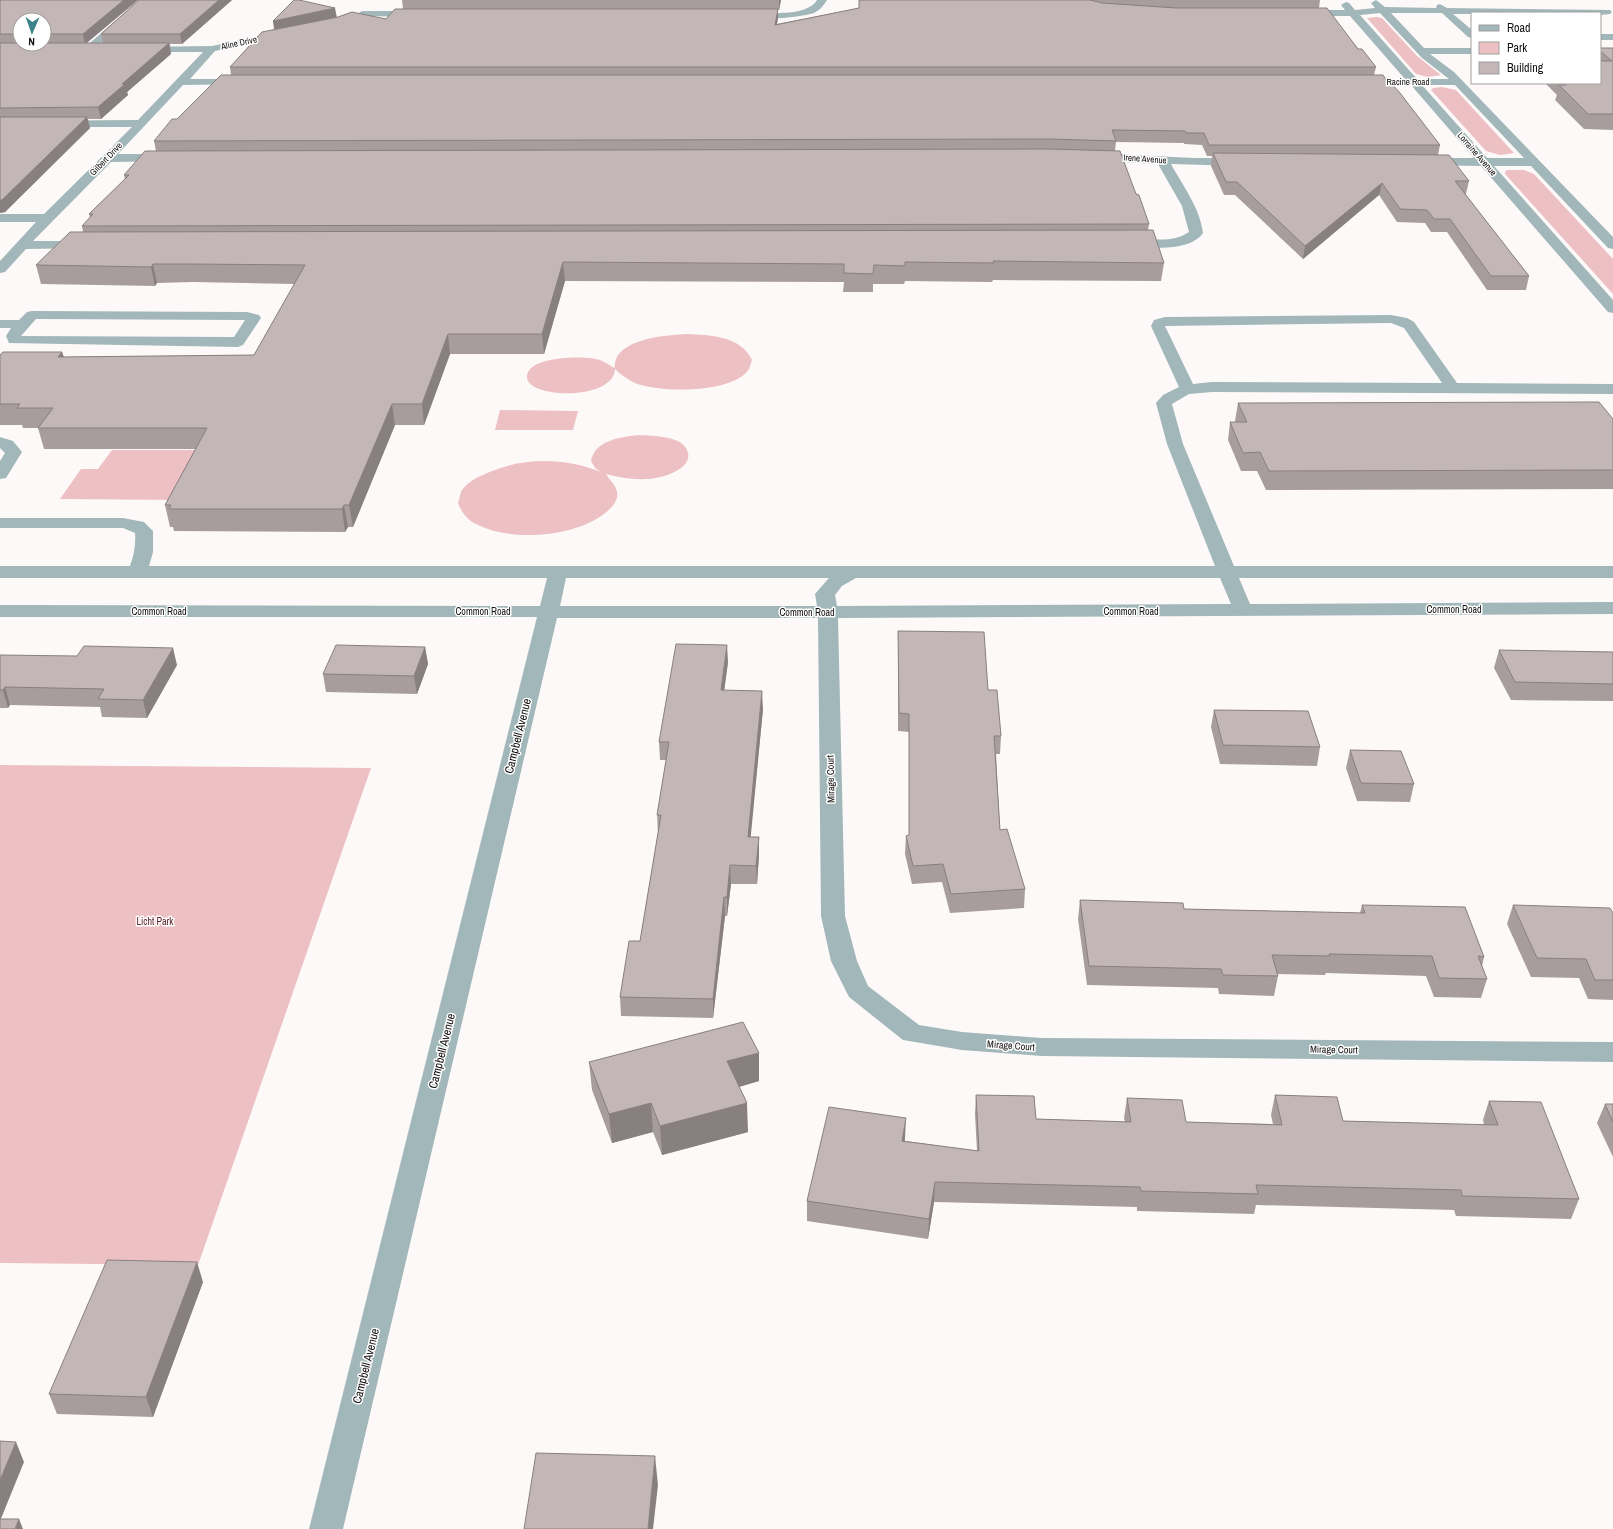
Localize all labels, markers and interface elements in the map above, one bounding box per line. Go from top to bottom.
north arrow [12,12,52,52]
legend [1471,12,1601,84]
text: Road [1507,20,1531,36]
street label: Aline Drive [219,33,258,53]
text: N [28,35,35,49]
text: Park [1507,40,1527,56]
text: Building [1507,60,1544,76]
street label: Racine Road [1386,76,1430,88]
street label: Lorraine Avenue [1455,130,1499,178]
street label: Gilbert Drive [87,140,125,178]
street label: Irene Avenue [1123,152,1167,166]
street label: Common Road [1426,603,1482,616]
street label: Common Road [131,605,187,618]
street label: Common Road [455,605,511,618]
street label: Common Road [1103,605,1159,618]
street label: Common Road [779,606,835,619]
street label: Campbell Avenue [501,697,535,775]
street label: Mirage Court [824,754,837,803]
park label: Licht Park [137,915,174,928]
street label: Campbell Avenue [425,1012,459,1090]
street label: Mirage Court [987,1037,1036,1054]
street label: Mirage Court [1310,1043,1359,1056]
street label: Campbell Avenue [349,1327,383,1405]

